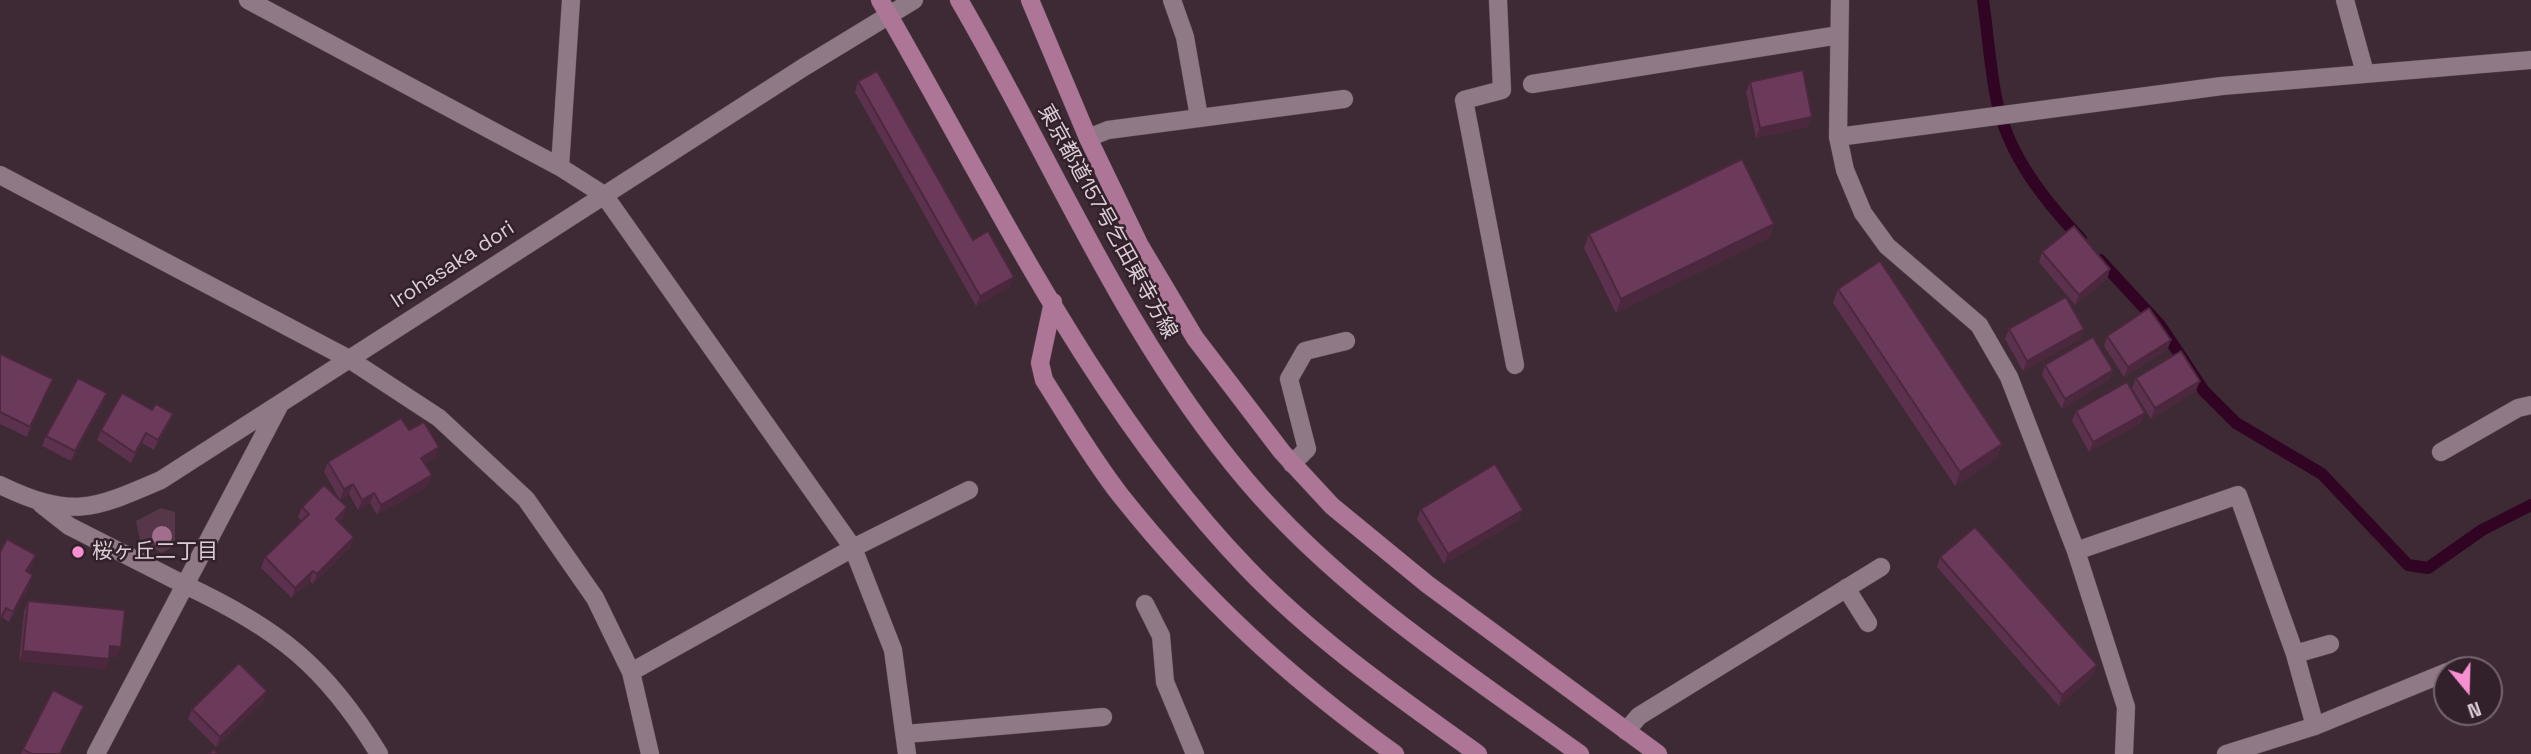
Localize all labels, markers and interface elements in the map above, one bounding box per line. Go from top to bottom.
street label: 東京都道157号乞田東寺方線 [1032,100,1182,344]
street label: Irohasaka dori [387,216,519,314]
place label: 桜ヶ丘二丁目 [92,539,218,565]
marker: 桜ヶ丘二丁目 [70,544,86,560]
north arrow [2433,656,2503,726]
text: N [2464,696,2484,723]

